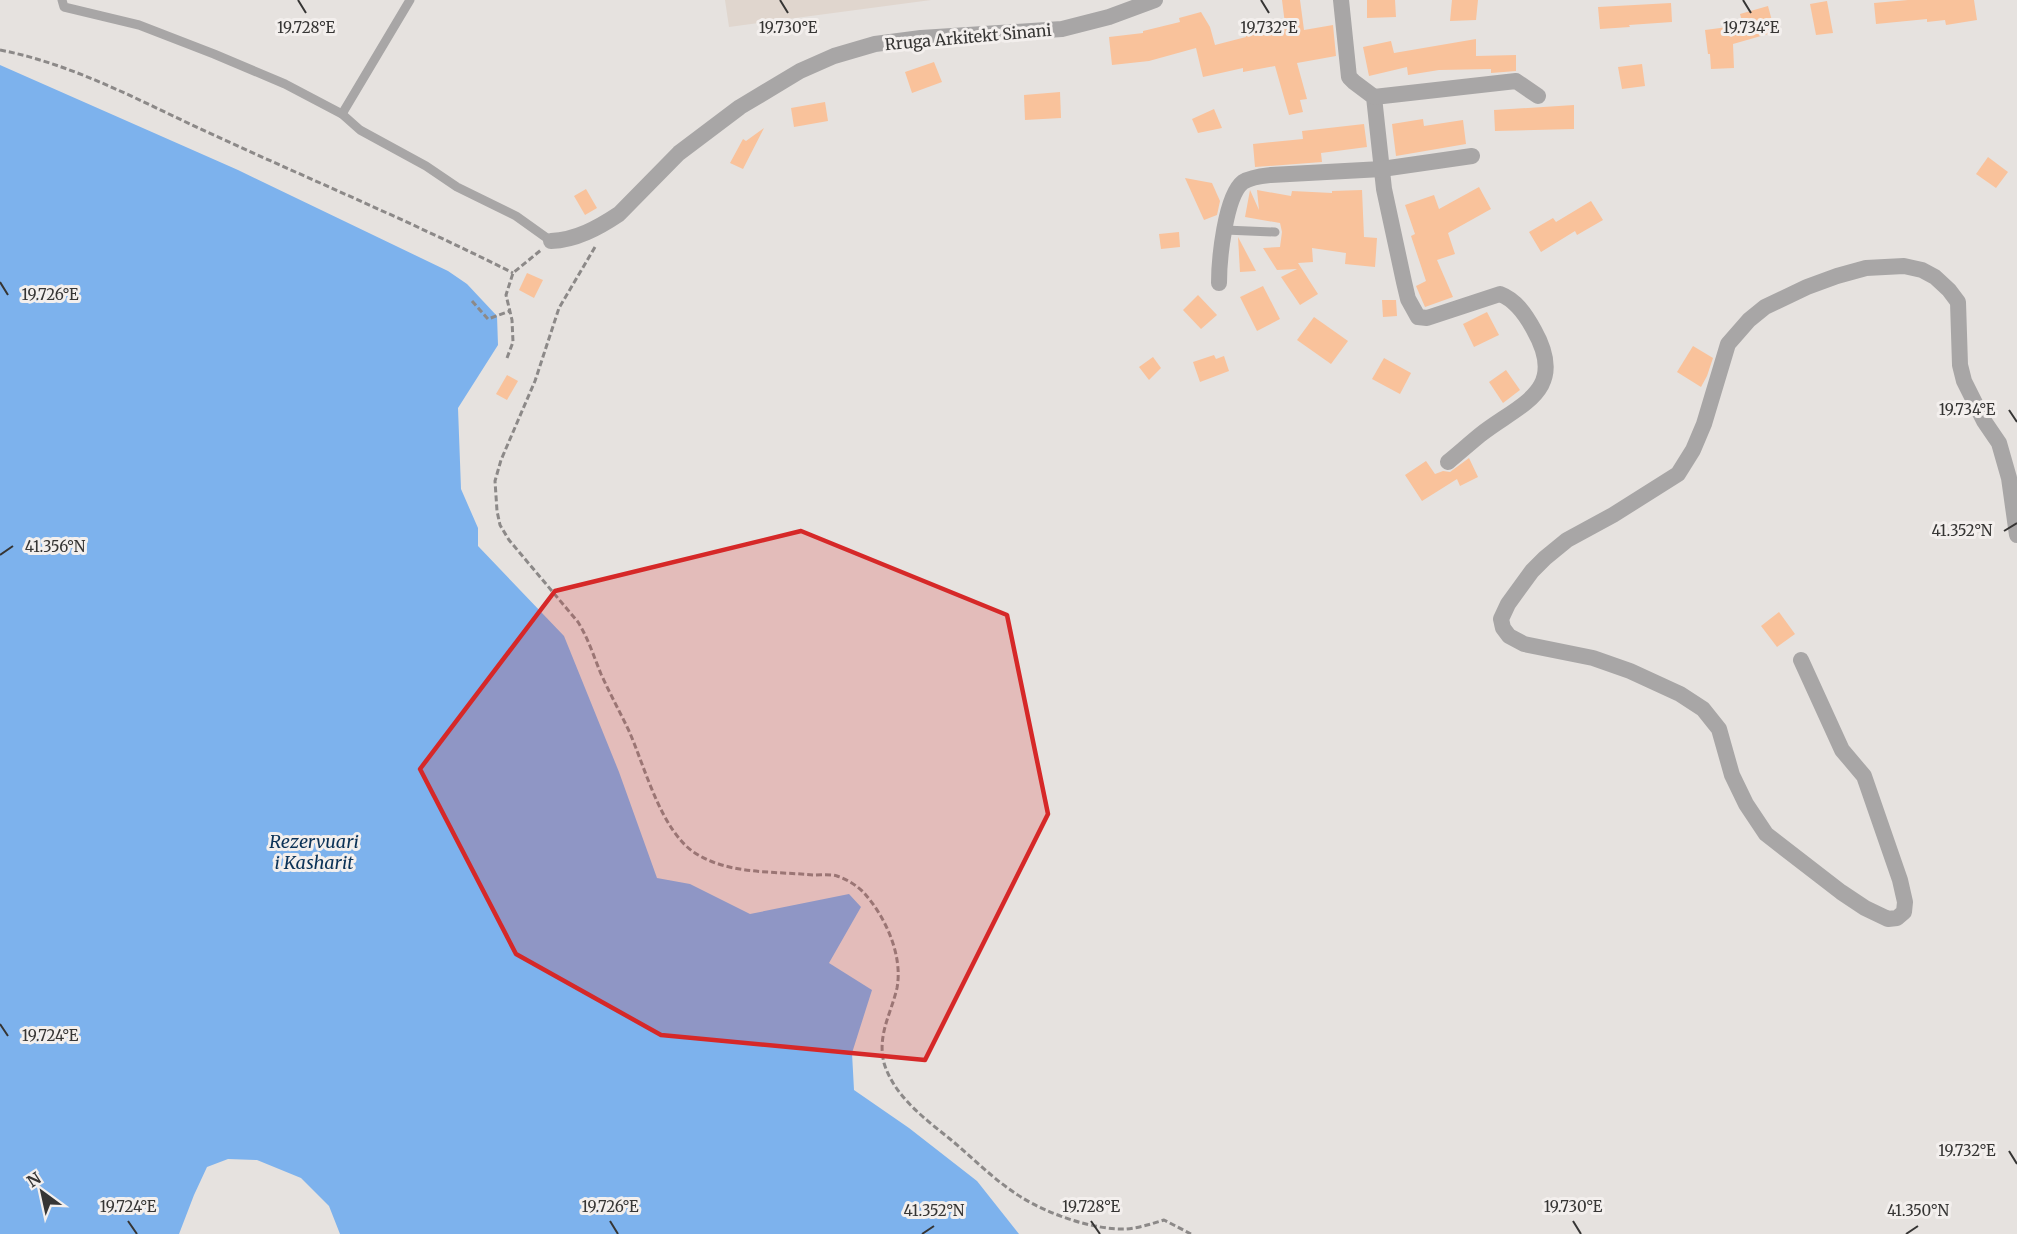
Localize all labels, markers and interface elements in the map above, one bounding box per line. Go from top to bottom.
text: 19.728°E [277,18,336,37]
text: 19.730°E [759,18,818,37]
text: 19.732°E [1240,18,1298,37]
text: 19.734°E [1723,18,1780,37]
street label: Rruga Arkitekt Sinani [884,20,1052,54]
text: 19.726°E [21,285,79,304]
text: 19.734°E [1939,400,1996,419]
text: 41.352°N [1932,521,1993,540]
text: 41.356°N [25,537,86,556]
water label: Rezervuari i Kasharit [269,830,359,874]
text: 19.724°E [22,1026,79,1045]
text: 19.732°E [1938,1141,1996,1160]
north arrow [12,1162,72,1222]
text: N [23,1167,45,1191]
text: 19.724°E [100,1197,157,1216]
text: 19.726°E [581,1197,639,1216]
text: 19.728°E [1062,1197,1121,1216]
text: 19.730°E [1544,1197,1603,1216]
text: 41.352°N [904,1201,965,1220]
text: 41.350°N [1887,1201,1949,1220]

